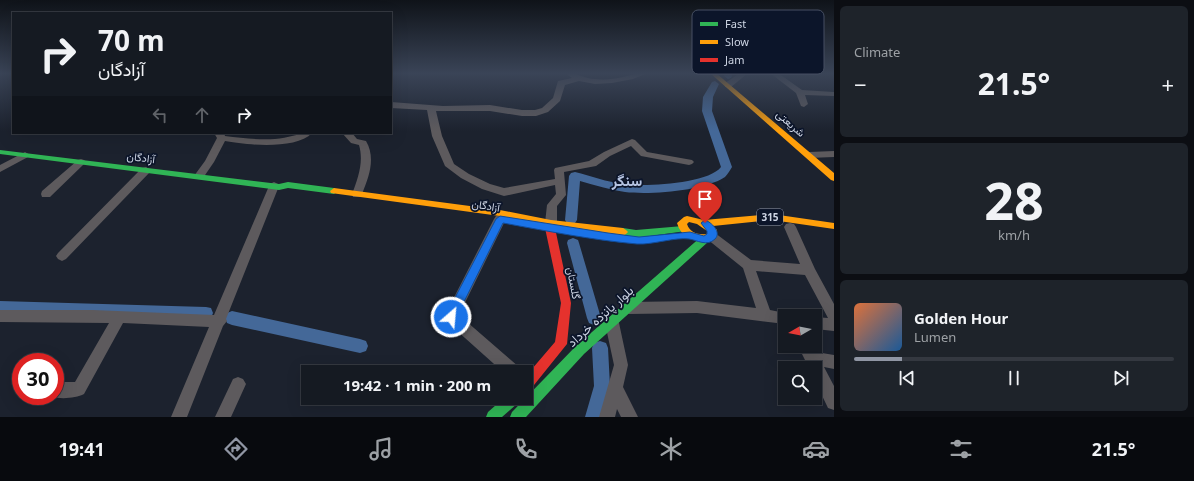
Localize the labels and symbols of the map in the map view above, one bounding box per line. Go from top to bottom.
legend [692,10,824,74]
text: Fast [725,16,746,31]
text: Slow [725,34,749,49]
text: Jam [724,52,744,67]
street label: شریعتی [773,106,809,140]
street label: آزادگان [126,148,157,166]
district label: سنگر [611,170,642,190]
pin [688,182,722,223]
street label: آزادگان [471,195,503,215]
road number: 315 [757,209,783,225]
street label: گلستان [564,266,584,300]
street label: بلوار پانزده خرداد [563,281,638,351]
position arrow [430,296,472,338]
north arrow [778,309,822,353]
speed limit sign: 30 [12,353,64,405]

